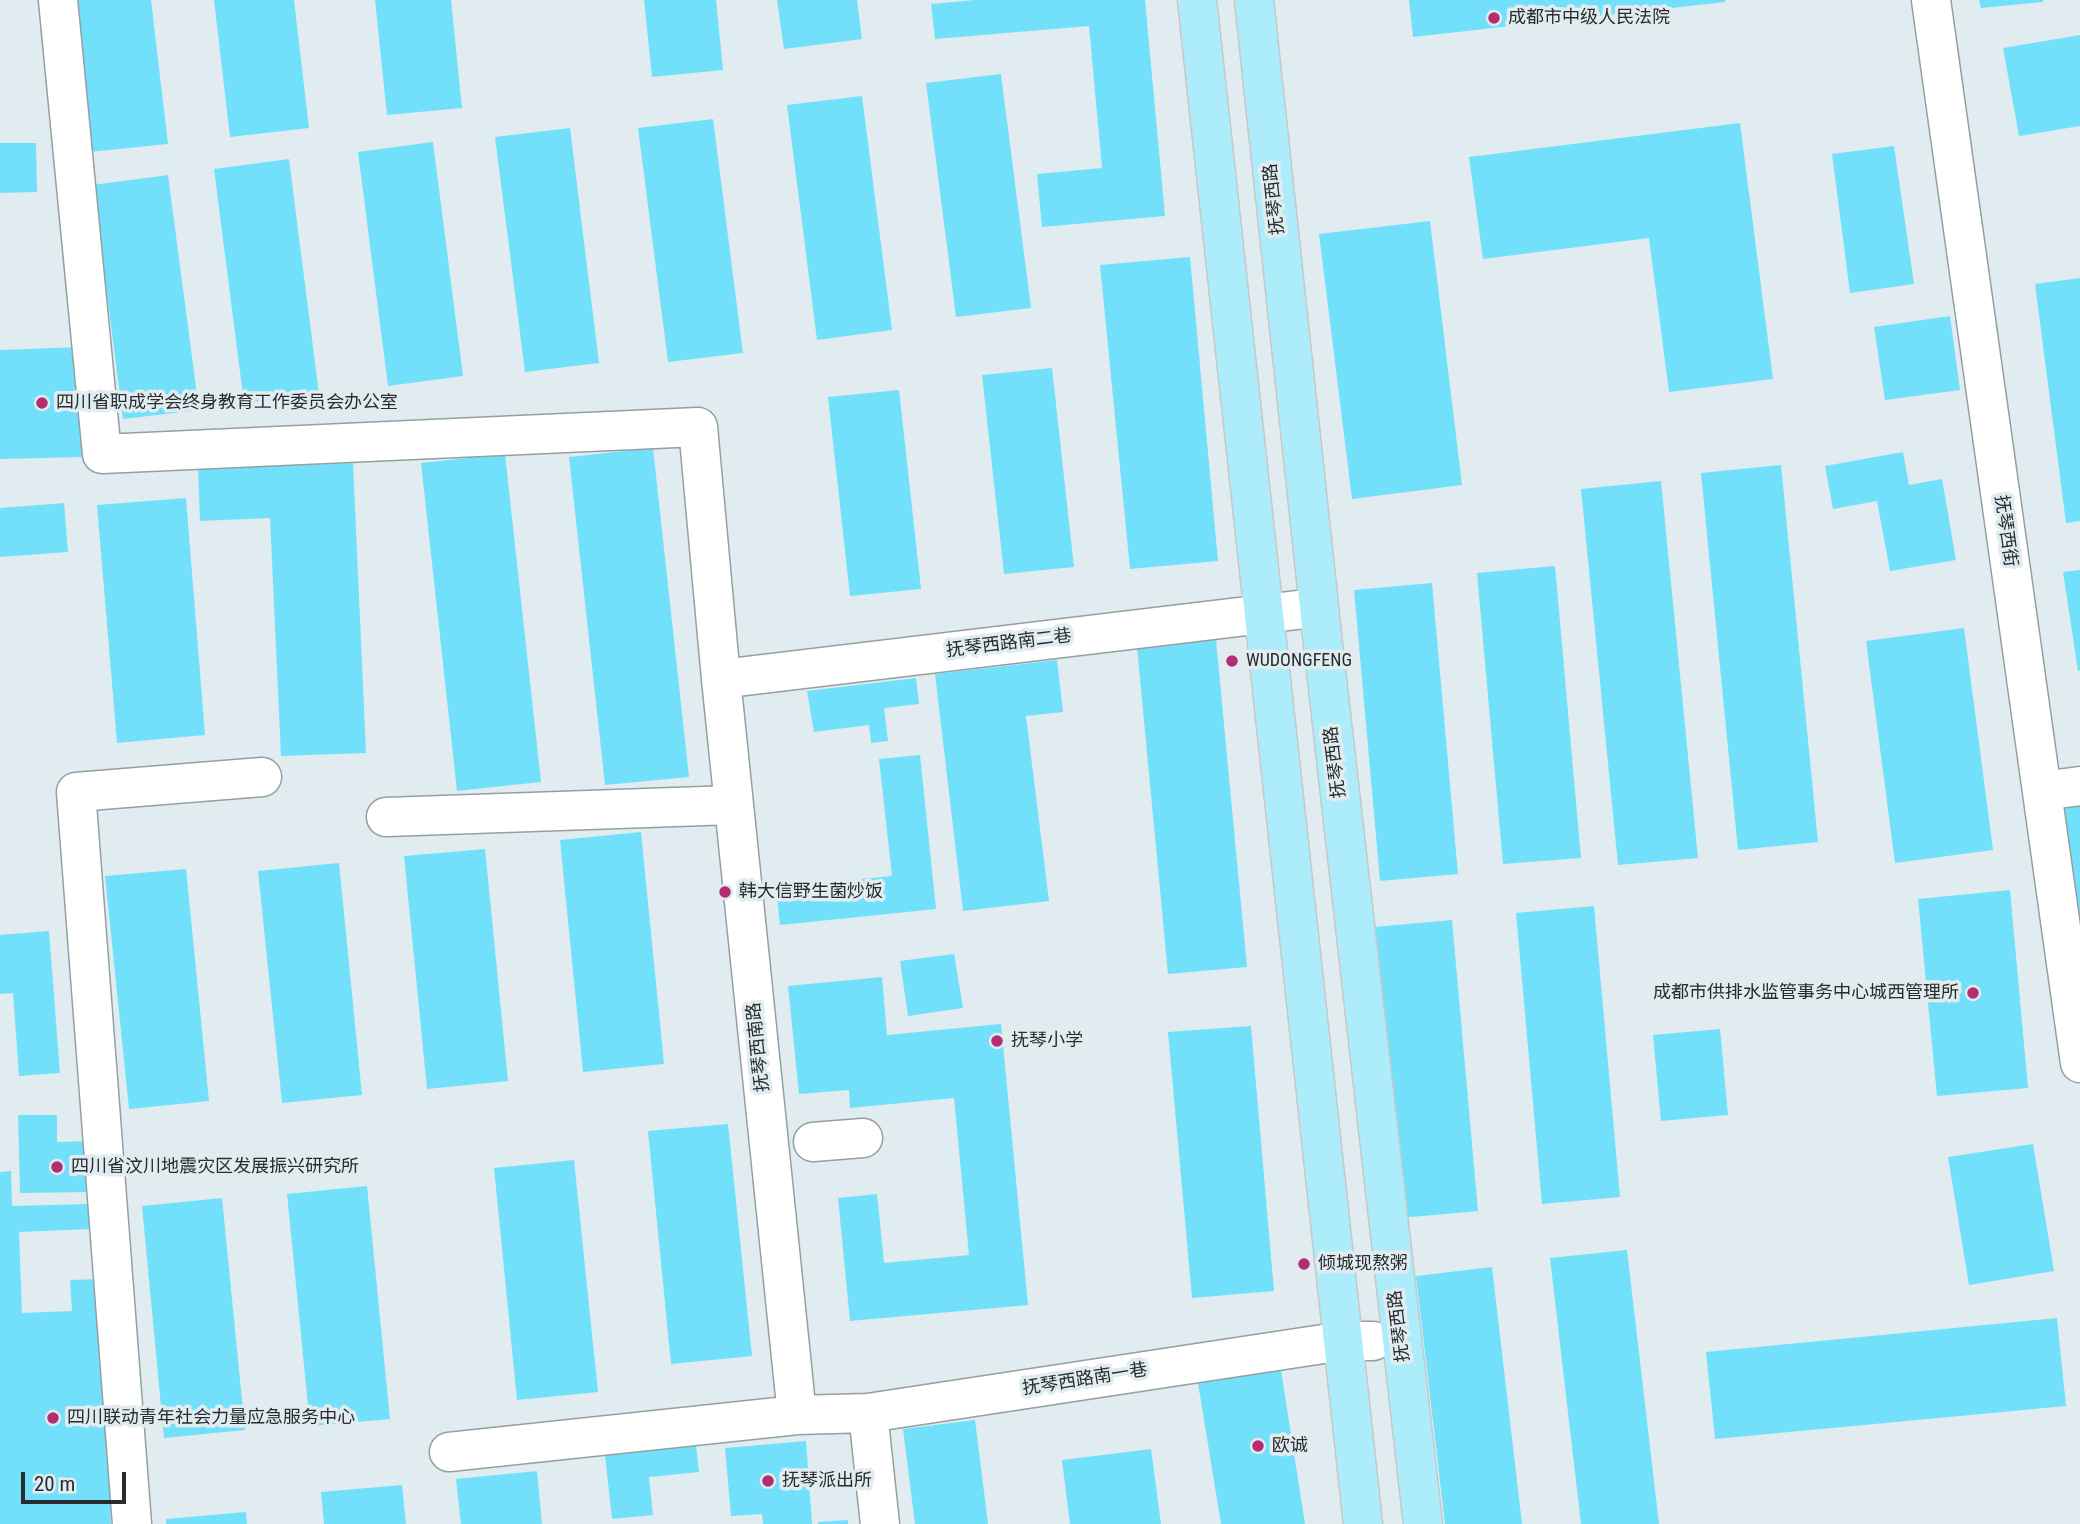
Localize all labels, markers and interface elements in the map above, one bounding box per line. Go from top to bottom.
place label: 成都市中级人民法院 [1508,7,1670,29]
marker: 成都市中级人民法院 [1486,10,1502,26]
street label: 抚琴西路 [1260,162,1290,236]
place label: 四川省职成学会终身教育工作委员会办公室 [56,392,398,414]
marker: 四川省职成学会终身教育工作委员会办公室 [34,395,50,411]
street label: 抚琴西街 [1989,494,2021,568]
street label: 抚琴西路南二巷 [945,626,1073,662]
place label: WUDONGFENG [1246,650,1352,672]
marker: WUDONGFENG [1224,653,1240,669]
street label: 抚琴西路 [1321,725,1351,799]
place label: 韩大信野生菌炒饭 [739,881,883,903]
marker: 韩大信野生菌炒饭 [717,884,733,900]
place label: 成都市供排水监管事务中心城西管理所 [1653,982,1959,1004]
marker: 成都市供排水监管事务中心城西管理所 [1965,985,1981,1001]
street label: 抚琴西南路 [744,1001,774,1093]
place label: 抚琴小学 [1011,1030,1083,1052]
marker: 抚琴小学 [989,1033,1005,1049]
place label: 四川省汶川地震灾区发展振兴研究所 [71,1156,359,1178]
marker: 四川省汶川地震灾区发展振兴研究所 [49,1159,65,1175]
place label: 倾城现熬粥 [1318,1253,1408,1275]
marker: 倾城现熬粥 [1296,1256,1312,1272]
street label: 抚琴西路 [1385,1289,1415,1363]
street label: 抚琴西路南一巷 [1021,1359,1149,1401]
place label: 四川联动青年社会力量应急服务中心 [67,1407,355,1429]
marker: 四川联动青年社会力量应急服务中心 [45,1410,61,1426]
place label: 欧诚 [1272,1435,1308,1457]
marker: 欧诚 [1250,1438,1266,1454]
scale bar [24,1458,130,1502]
place label: 抚琴派出所 [782,1470,872,1492]
text: 20 m [34,1472,75,1496]
marker: 抚琴派出所 [760,1473,776,1489]

